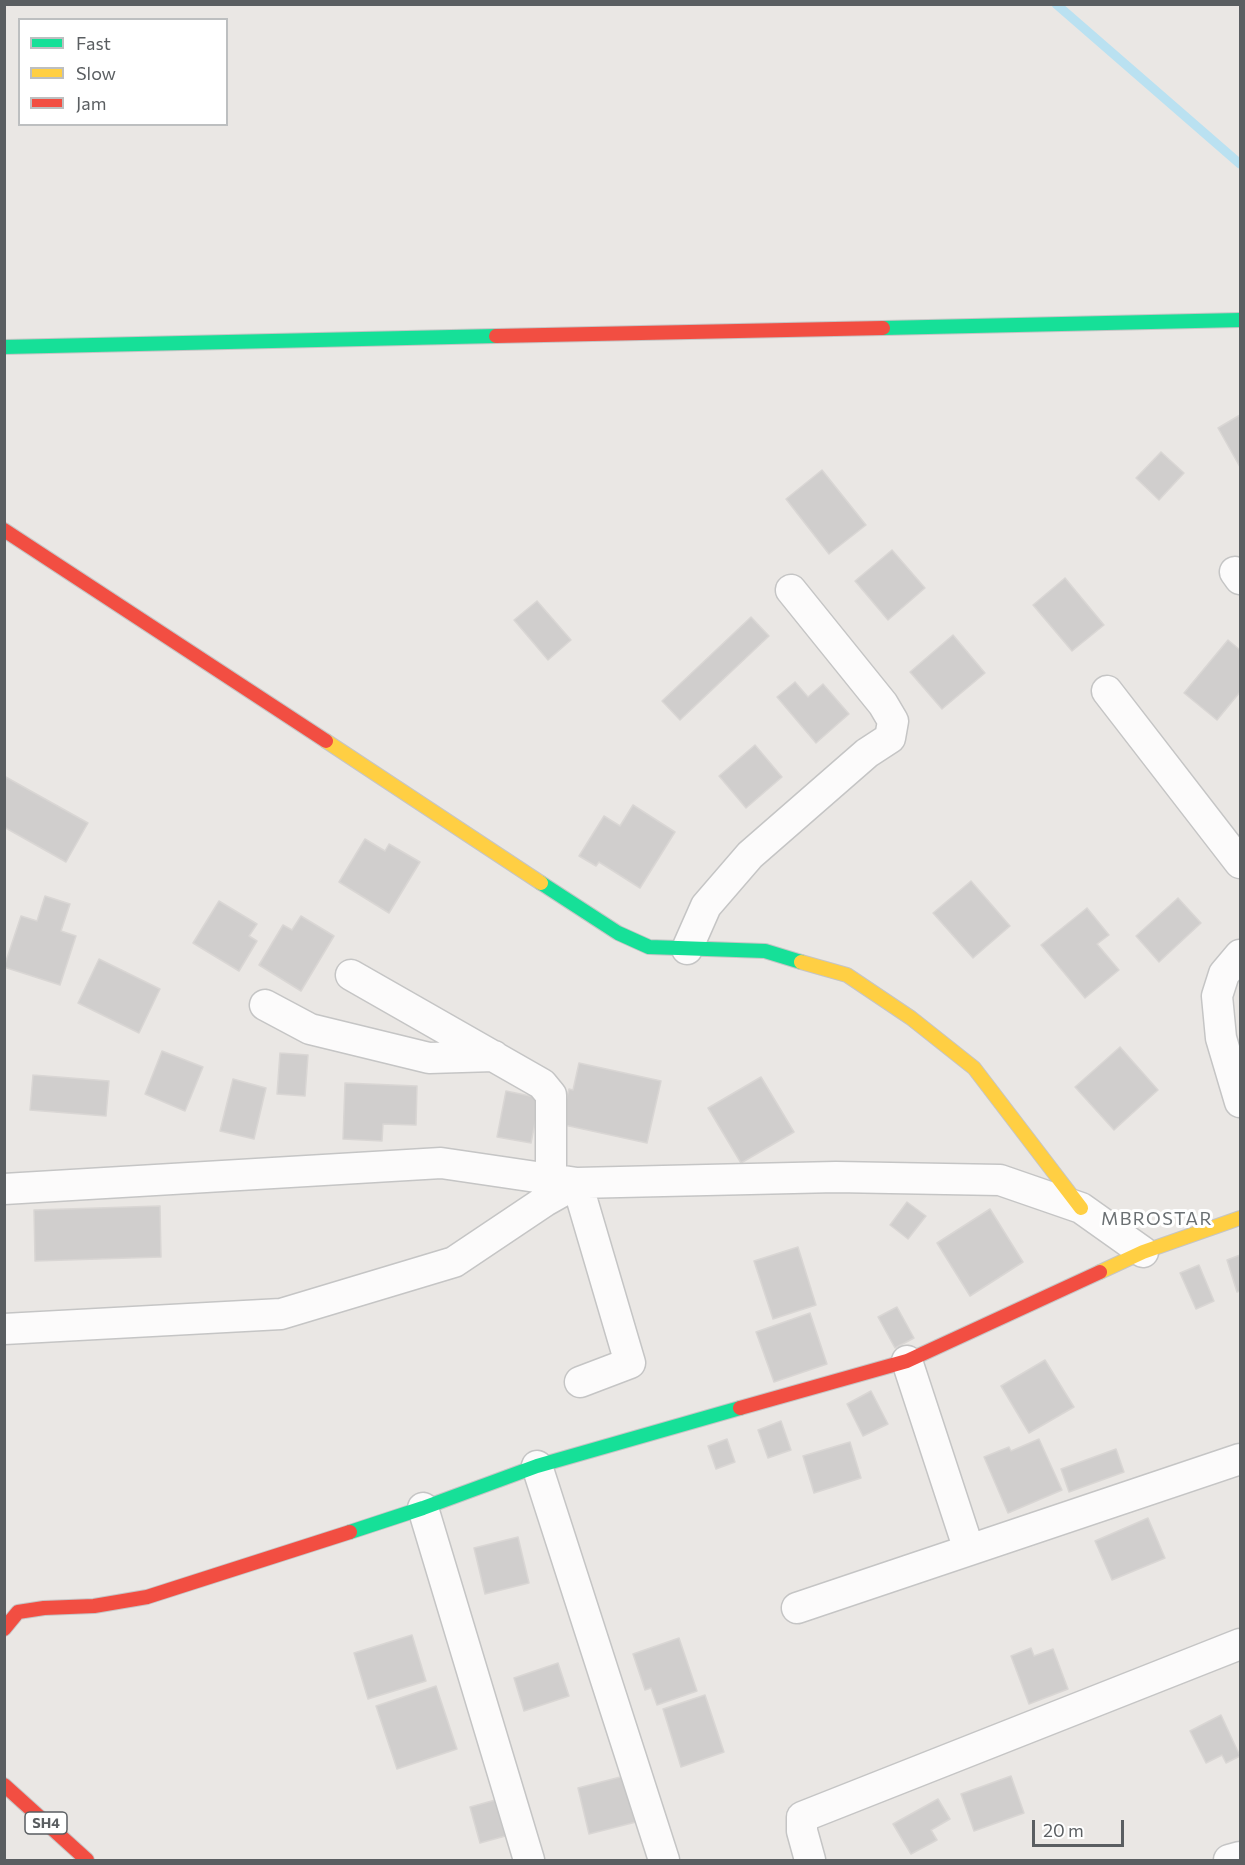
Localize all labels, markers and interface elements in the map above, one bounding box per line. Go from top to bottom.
legend [18,18,228,126]
text: Fast [76,32,111,54]
text: Slow [76,62,116,84]
text: Jam [76,92,106,114]
district label: MBROSTAR [1101,1208,1213,1230]
scale bar [1035,1808,1126,1846]
road number: SH4 [25,1812,67,1834]
text: 20 m [1043,1819,1084,1841]

